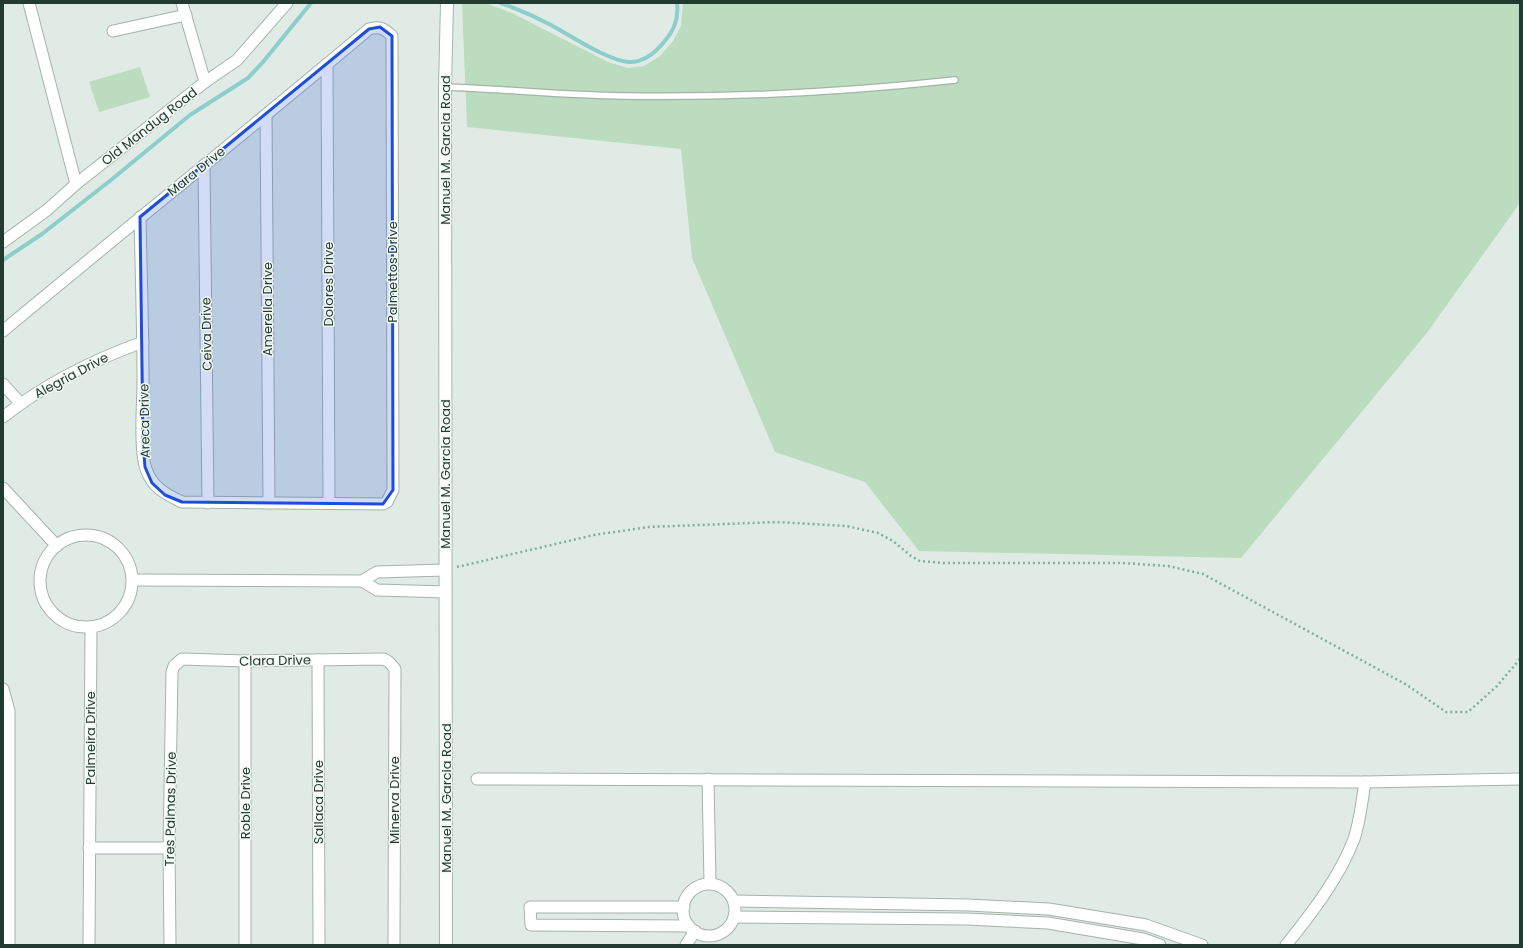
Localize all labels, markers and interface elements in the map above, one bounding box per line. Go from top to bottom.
street label: Manuel M. Garcia Road [436,75,455,225]
street label: Old Mandug Road [97,83,201,170]
street label: Mara Drive [163,142,229,201]
street label: Palmettos Drive [383,221,402,323]
street label: Dolores Drive [319,242,338,326]
street label: Amerella Drive [258,262,277,356]
street label: Ceiva Drive [196,297,217,371]
street label: Alegria Drive [31,348,112,403]
street label: Areca Drive [134,384,155,458]
street label: Manuel M. Garcia Road [436,399,455,549]
street label: Clara Drive [239,650,311,671]
street label: Palmeira Drive [81,691,100,785]
street label: Manuel M. Garcia Road [437,723,456,873]
street label: Tres Palmas Drive [160,751,181,867]
street label: Minerva Drive [385,756,404,844]
street label: Sallaca Drive [309,760,328,844]
street label: Roble Drive [236,767,255,839]

